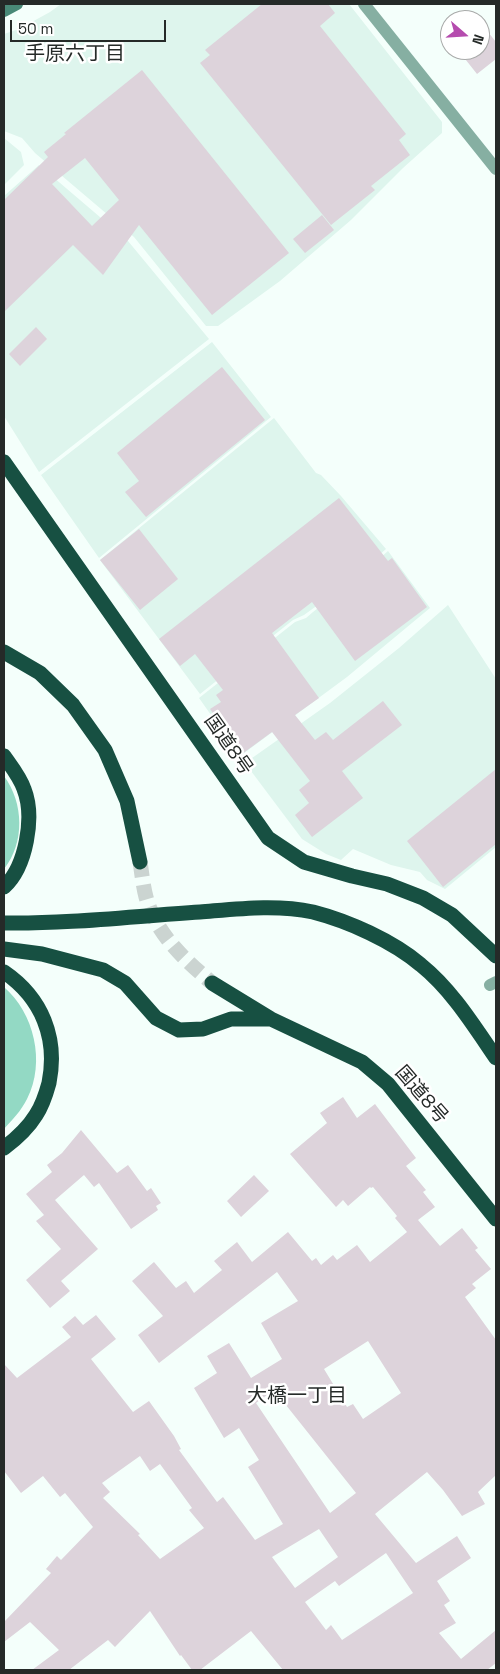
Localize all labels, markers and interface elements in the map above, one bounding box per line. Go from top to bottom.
scale bar [12,10,169,42]
north arrow [440,10,490,60]
text: 50 m [18,19,53,38]
text: N [468,32,488,47]
district label: 手原六丁目 [25,43,125,67]
street label: 国道8号 [199,710,257,780]
street label: 国道8号 [390,1062,452,1128]
district label: 大橋一丁目 [247,1385,347,1409]

